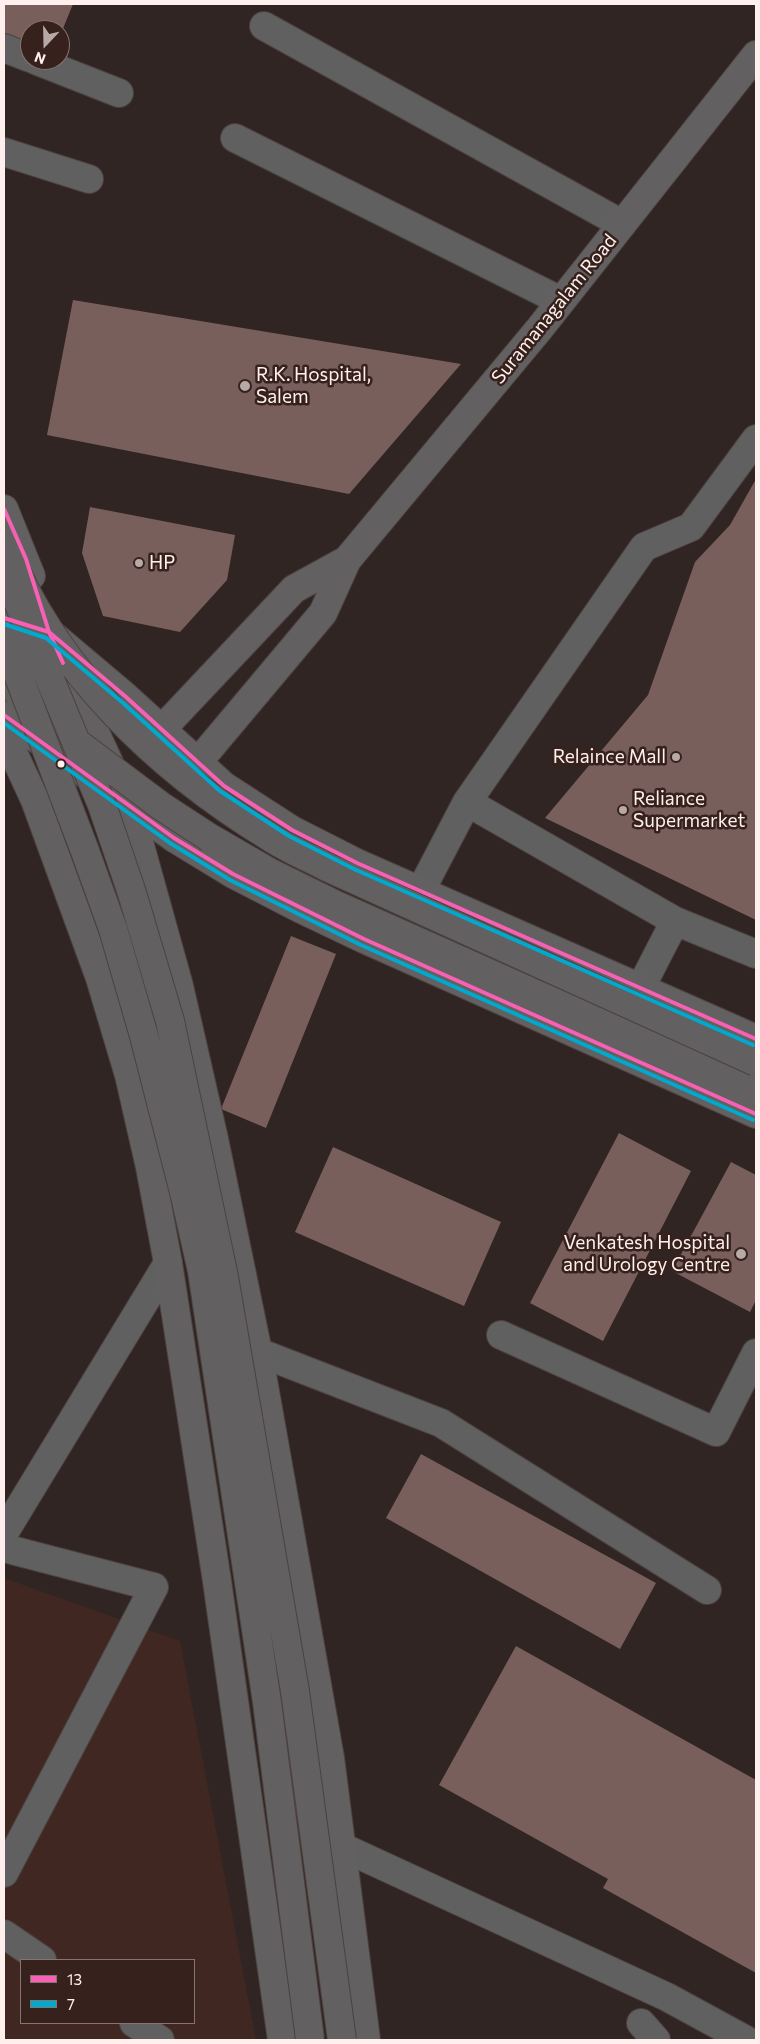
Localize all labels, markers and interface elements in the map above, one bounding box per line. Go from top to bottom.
north arrow [20,20,70,70]
text: N [32,49,48,68]
street label: Suramanagalam Road [487,230,621,388]
place label: R.K. Hospital, Salem [256,364,371,408]
marker: R.K. Hospital, Salem [238,379,252,393]
place label: HP [149,552,175,574]
marker: HP [133,557,145,569]
place label: Relaince Mall [553,746,666,768]
marker: Relaince Mall [670,751,682,763]
unlabelled marker [56,759,66,769]
place label: Reliance Supermarket [633,788,745,832]
marker: Reliance Supermarket [617,804,629,816]
place label: Venkatesh Hospital and Urology Centre [563,1232,730,1276]
marker: Venkatesh Hospital and Urology Centre [734,1247,748,1261]
legend [20,1959,195,2024]
text: 13 [67,1970,82,1988]
text: 7 [67,1995,75,2013]

